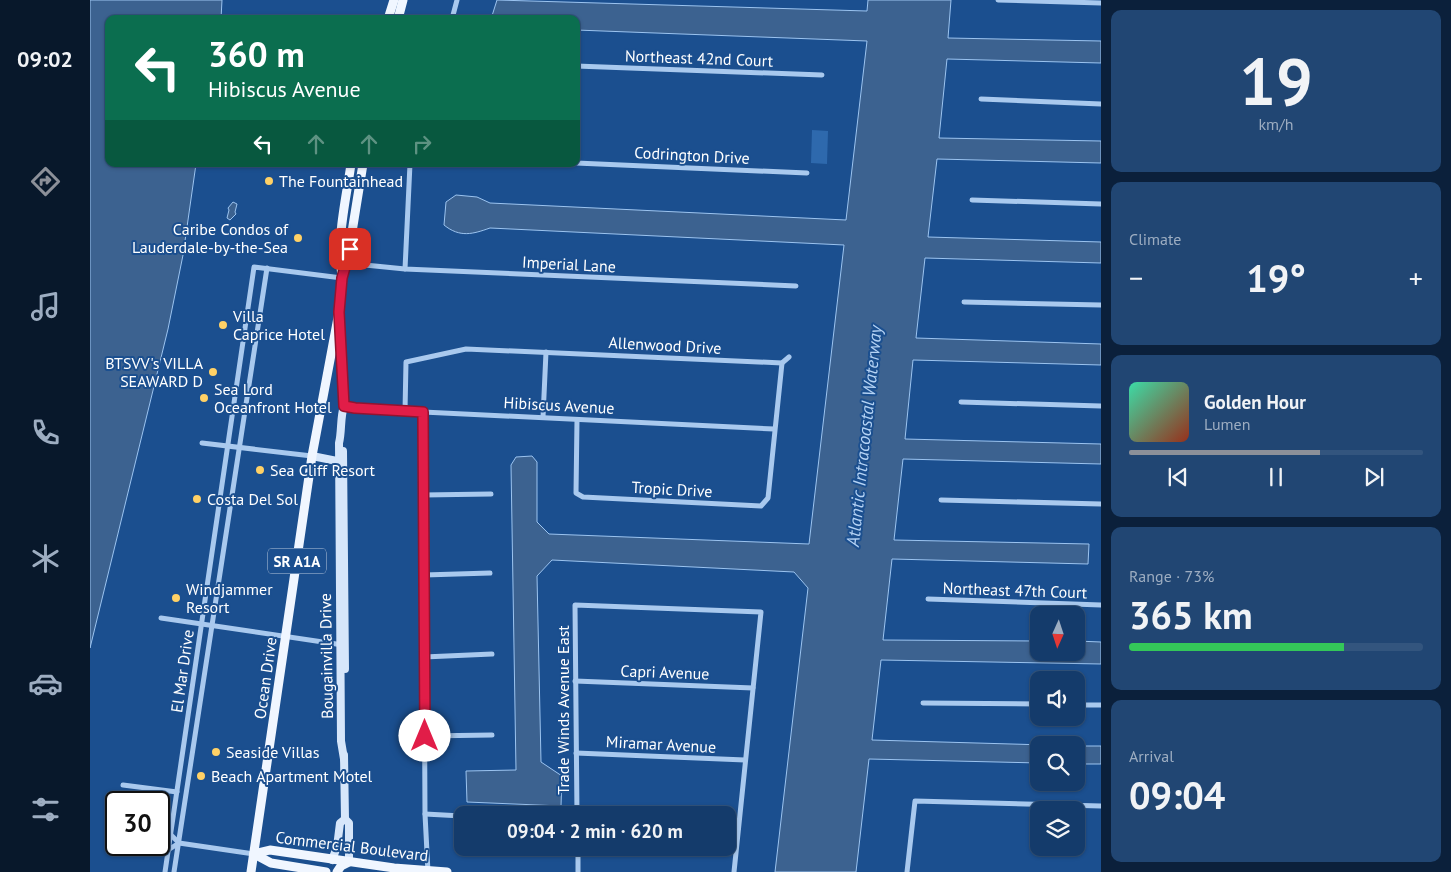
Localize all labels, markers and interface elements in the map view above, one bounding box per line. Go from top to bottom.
text: 360 m [208,31,305,77]
icon: left [125,35,190,100]
text: 19 [1239,39,1313,123]
text: 09:02 [17,45,73,73]
street label: Northeast 42nd Court [625,45,774,71]
text: Hibiscus Avenue [208,75,361,103]
text: km/h [1258,114,1294,134]
icon: left [249,130,277,158]
icon: ahead [302,130,330,158]
icon: ahead [355,130,383,158]
icon: right [408,130,436,158]
street label: Codrington Drive [634,142,750,168]
icon: directions [28,164,63,199]
place label: The Fountainhead [279,171,403,191]
marker: The Fountainhead [263,175,275,187]
place label: Caribe Condos of Lauderdale-by-the-Sea [132,219,289,257]
pin [329,228,371,270]
text: Climate [1129,229,1181,249]
marker: Caribe Condos of Lauderdale-by-the-Sea [292,232,304,244]
icon: arrive [336,235,364,263]
street label: Imperial Lane [522,252,616,276]
text: 19° [1246,253,1306,302]
text: − [1129,259,1143,296]
text: + [1409,259,1423,296]
icon: music [28,289,63,324]
place label: Villa Caprice Hotel [232,306,325,344]
marker: Villa Caprice Hotel [217,319,229,331]
water label: Atlantic Intracoastal Waterway [841,323,887,549]
street label: Allenwood Drive [608,332,722,358]
place label: BTSVV's VILLA SEAWARD D [105,353,204,391]
marker: BTSVV's VILLA SEAWARD D [207,366,219,378]
place label: Sea Lord Oceanfront Hotel [214,379,332,417]
text: Golden Hour [1204,390,1306,414]
marker: Sea Lord Oceanfront Hotel [198,392,210,404]
street label: Hibiscus Avenue [503,392,615,418]
text: Lumen [1204,414,1250,434]
icon: phone [28,415,63,450]
place label: Sea Cliff Resort [270,460,376,480]
icon: previous [1164,463,1192,491]
icon: pause [1262,463,1290,491]
icon: next [1360,463,1388,491]
marker: Sea Cliff Resort [254,464,266,476]
street label: Tropic Drive [631,477,713,501]
place label: Costa Del Sol [207,489,298,509]
marker: Costa Del Sol [191,493,203,505]
icon: climate [28,541,63,576]
road number: SR A1A [268,548,326,574]
text: Range · 73% [1129,566,1214,586]
street label: Northeast 47th Court [942,577,1088,603]
place label: Windjammer Resort [186,579,273,617]
text: 365 km [1129,590,1253,639]
marker: Windjammer Resort [170,592,182,604]
street label: Bougainvilla Drive [315,593,337,719]
north arrow [1030,606,1085,661]
map controls [1030,606,1085,856]
street label: Trade Winds Avenue East [553,625,573,795]
street label: El Mar Drive [166,628,198,714]
street label: Ocean Drive [249,636,281,720]
street label: Capri Avenue [620,660,710,684]
icon: car [28,666,63,701]
button: sound [1030,671,1085,726]
position arrow [398,709,450,761]
street label: Miramar Avenue [605,731,717,757]
button: search [1030,736,1085,791]
place label: Seaside Villas [226,742,320,762]
marker: Seaside Villas [210,746,222,758]
text: Arrival [1129,746,1174,766]
place label: Beach Apartment Motel [211,766,373,786]
marker: Beach Apartment Motel [195,770,207,782]
text: 09:04 [1129,770,1225,819]
speed limit sign: 30 [105,791,170,856]
icon: filters [28,792,63,827]
button: layers [1030,801,1085,856]
text: 09:04 · 2 min · 620 m [507,819,683,843]
street label: Commercial Boulevard [274,827,430,865]

